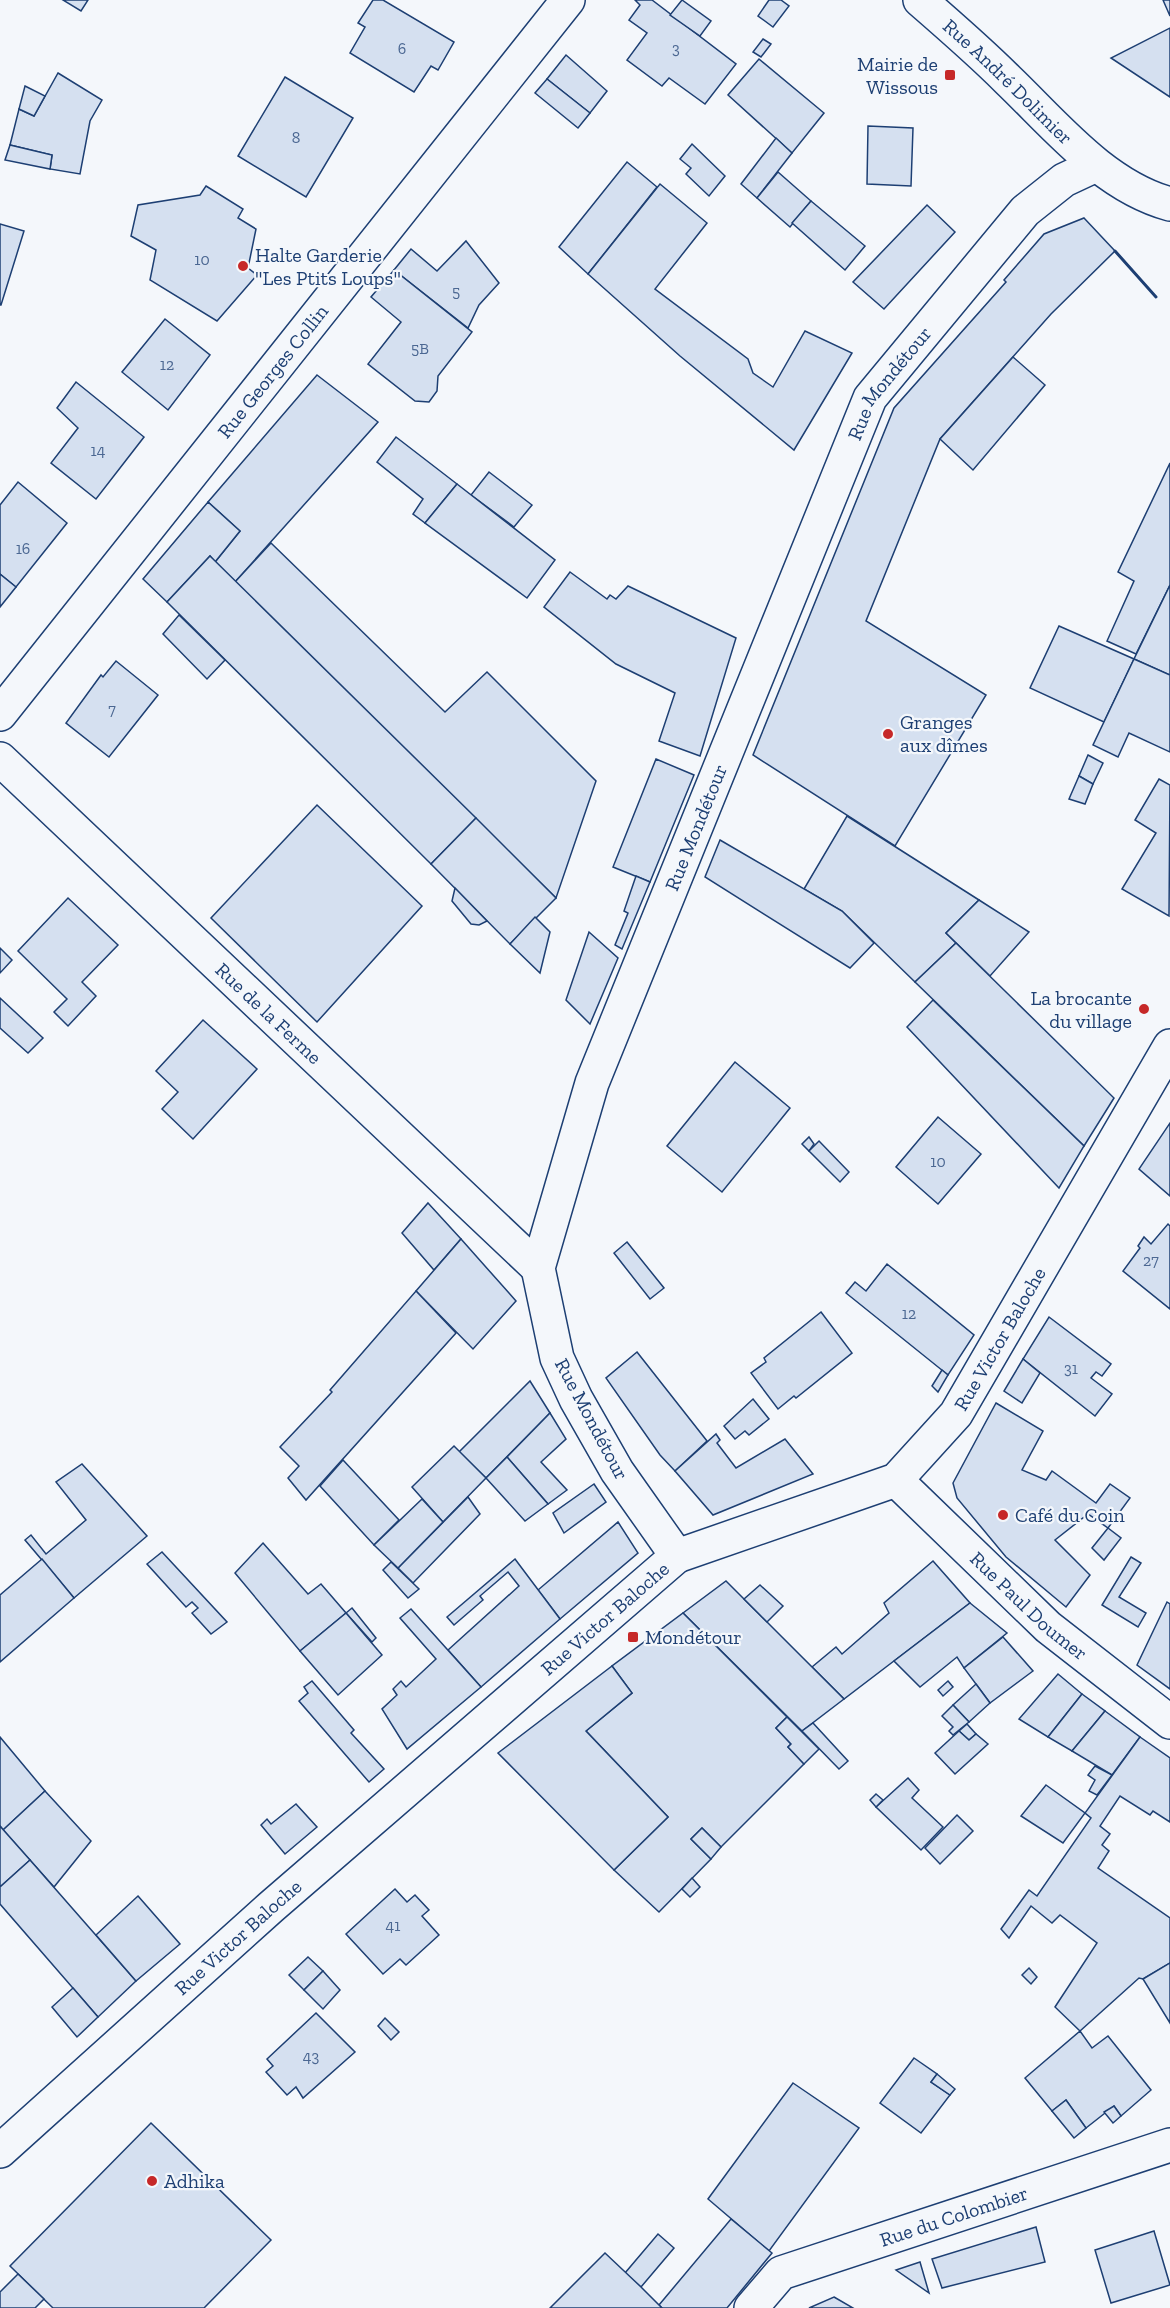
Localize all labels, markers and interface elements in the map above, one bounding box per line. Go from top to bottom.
street label: Rue André Dolimier [938,14,1078,150]
house number: 6 [398,39,406,58]
house number: 3 [672,39,680,58]
place label: Mairie de Wissous [857,52,938,99]
marker: Mairie de Wissous [943,68,957,82]
house number: 8 [292,128,300,147]
place label: Halte Garderie "Les Ptits Loups" [255,243,401,290]
house number: 10 [194,250,210,269]
marker: Halte Garderie "Les Ptits Loups" [236,259,250,273]
house number: 5 [452,282,460,301]
street label: Rue Georges Collin [212,299,333,443]
street label: Rue Mondétour [842,321,936,444]
house number: 5B [411,339,429,358]
house number: 12 [160,355,174,374]
house number: 14 [91,441,106,460]
house number: 16 [16,539,30,558]
house number: 7 [108,700,116,719]
place label: Granges aux dîmes [900,710,988,757]
marker: Granges aux dîmes [881,727,895,741]
street label: Rue Mondétour [659,761,732,894]
street label: Rue de la Ferme [211,957,327,1069]
place label: La brocante du village [1030,986,1132,1033]
marker: La brocante du village [1137,1002,1151,1016]
house number: 10 [930,1152,946,1171]
house number: 27 [1143,1251,1159,1270]
street label: Rue Victor Baloche [949,1263,1051,1415]
house number: 12 [902,1304,916,1323]
street label: Rue Mondétour [550,1354,634,1484]
house number: 31 [1064,1359,1078,1378]
place label: Café du Coin [1015,1503,1125,1527]
marker: Café du Coin [996,1508,1010,1522]
street label: Rue Paul Doumer [965,1546,1092,1665]
street label: Rue Victor Baloche [536,1556,674,1680]
place label: Mondétour [645,1625,742,1649]
marker: Mondétour [626,1630,640,1644]
street label: Rue Victor Baloche [170,1874,306,2000]
house number: 41 [386,1916,400,1935]
house number: 43 [303,2047,319,2066]
place label: Adhika [164,2169,225,2193]
marker: Adhika [145,2174,159,2188]
street label: Rue du Colombier [877,2181,1031,2252]

